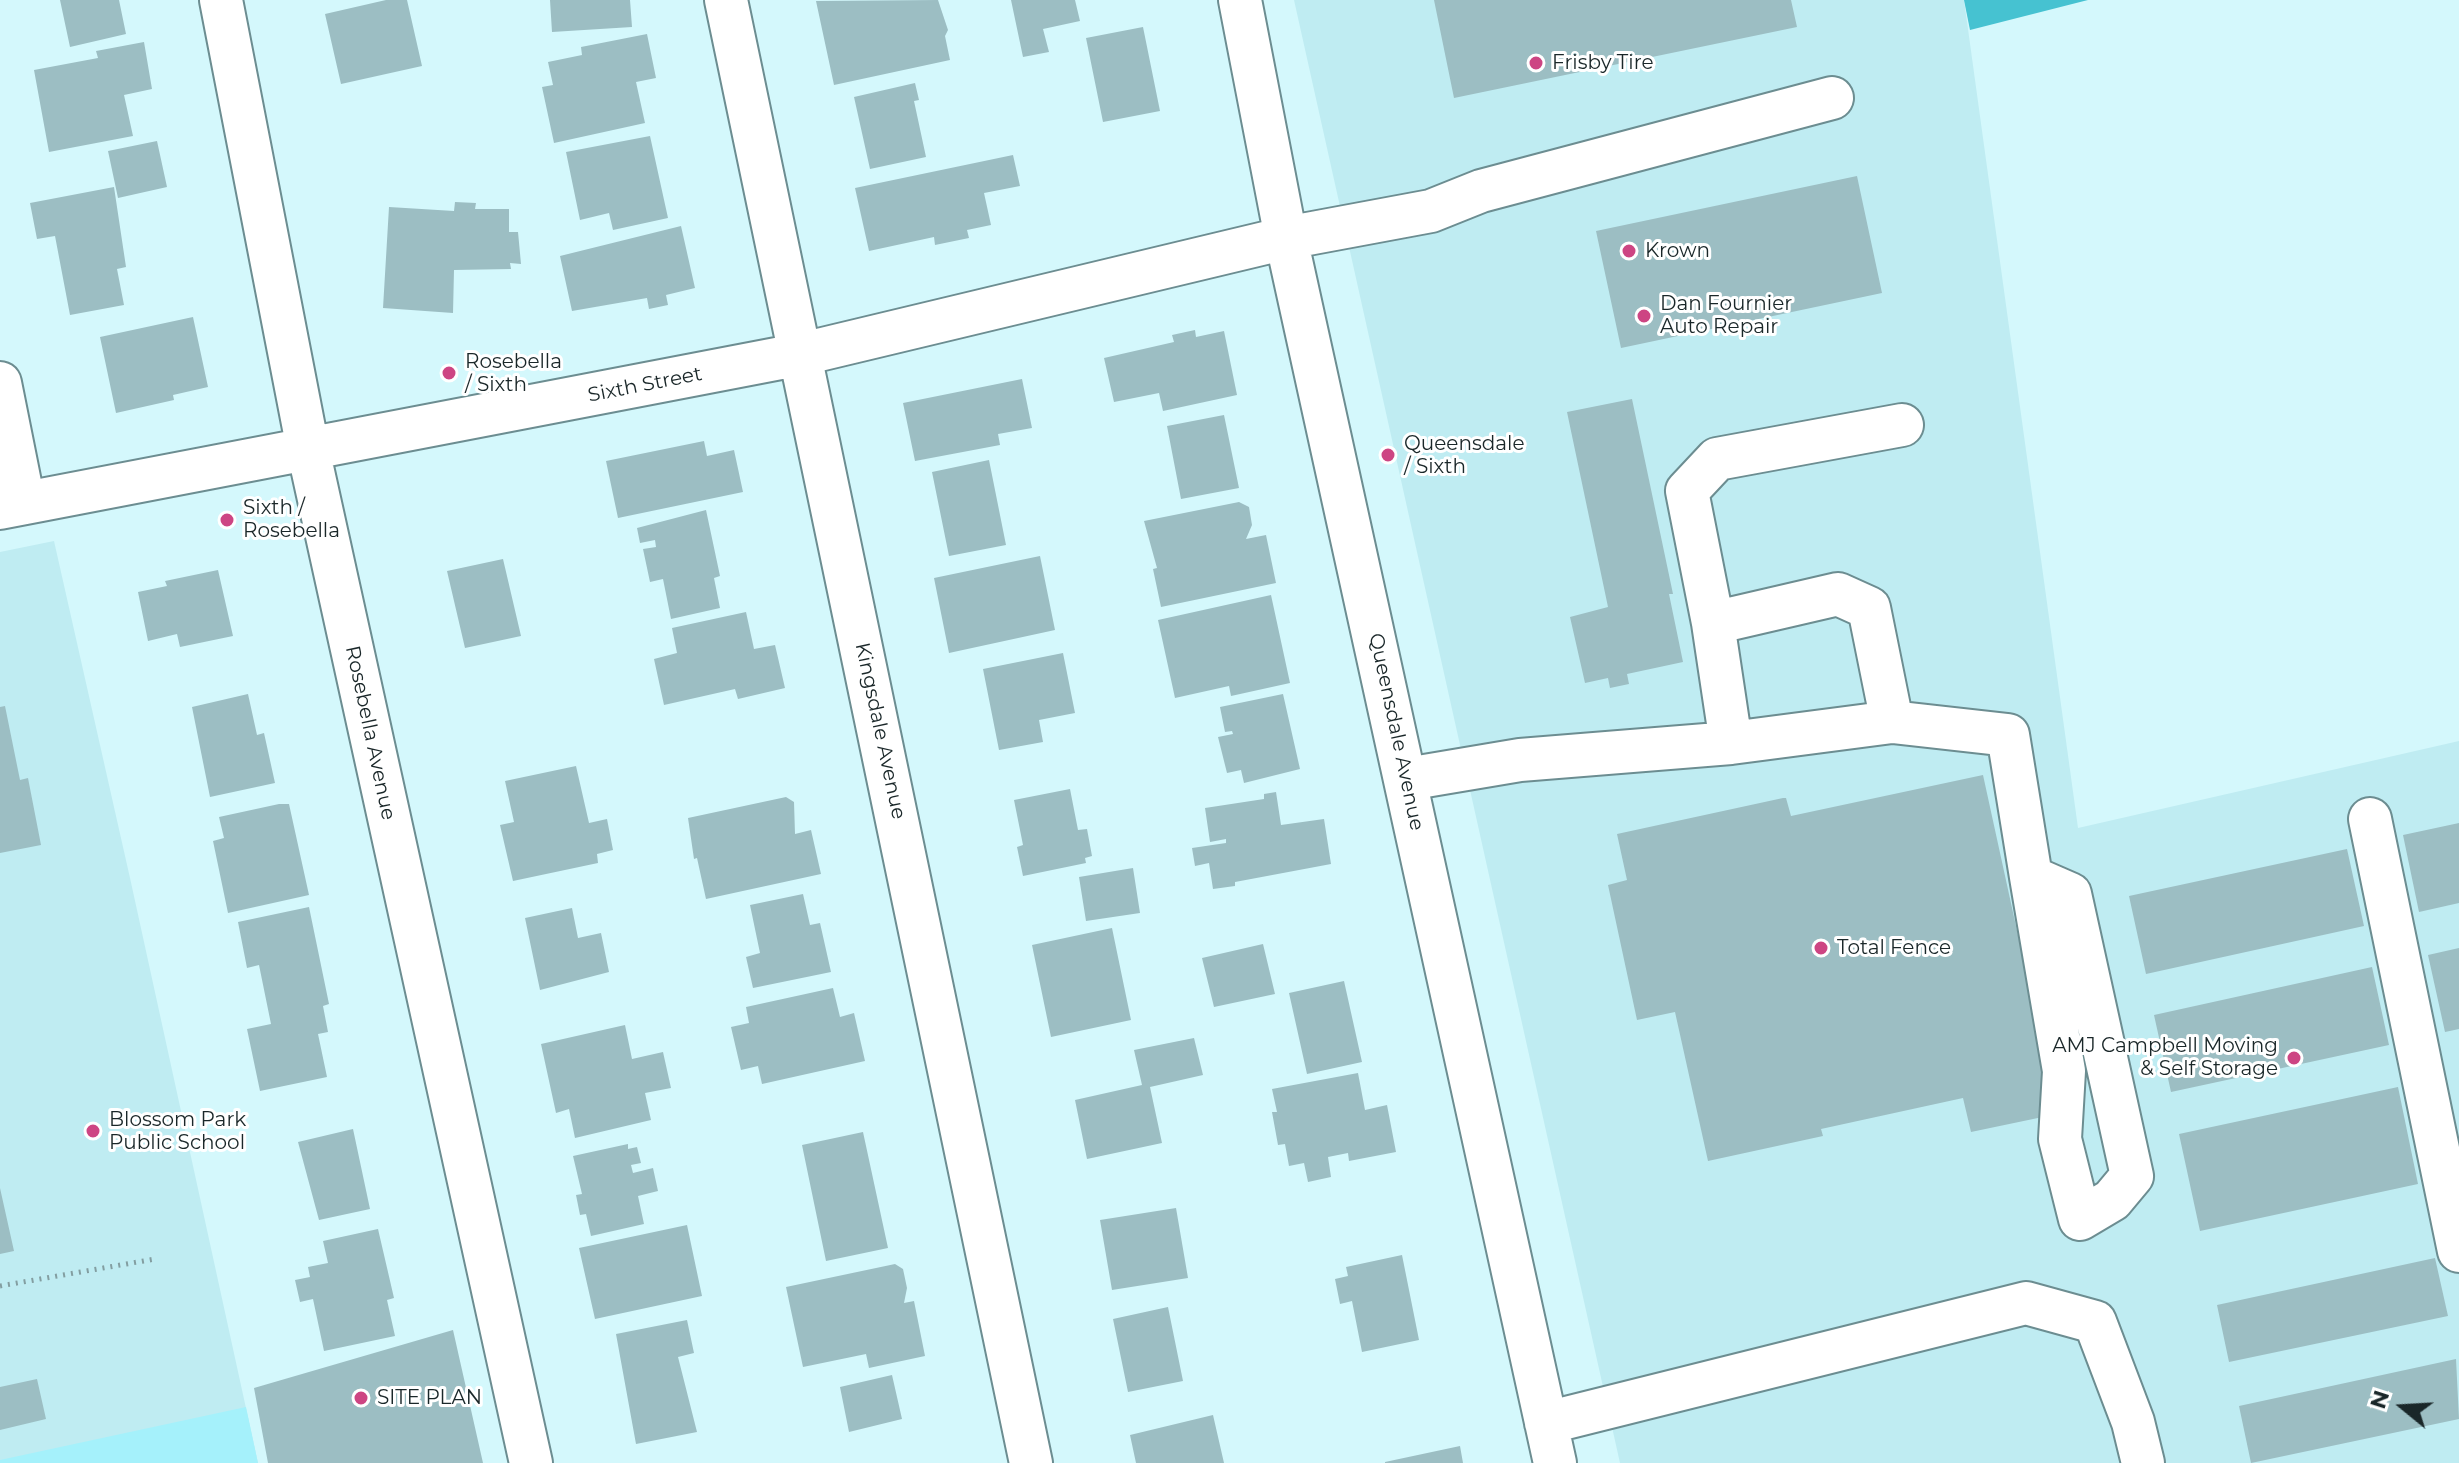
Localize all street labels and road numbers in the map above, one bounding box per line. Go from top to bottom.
street label: Sixth Street [586,362,704,408]
street label: Queensdale Avenue [1363,631,1429,833]
street label: Kingsdale Avenue [850,640,910,822]
street label: Rosebella Avenue [340,644,400,822]

